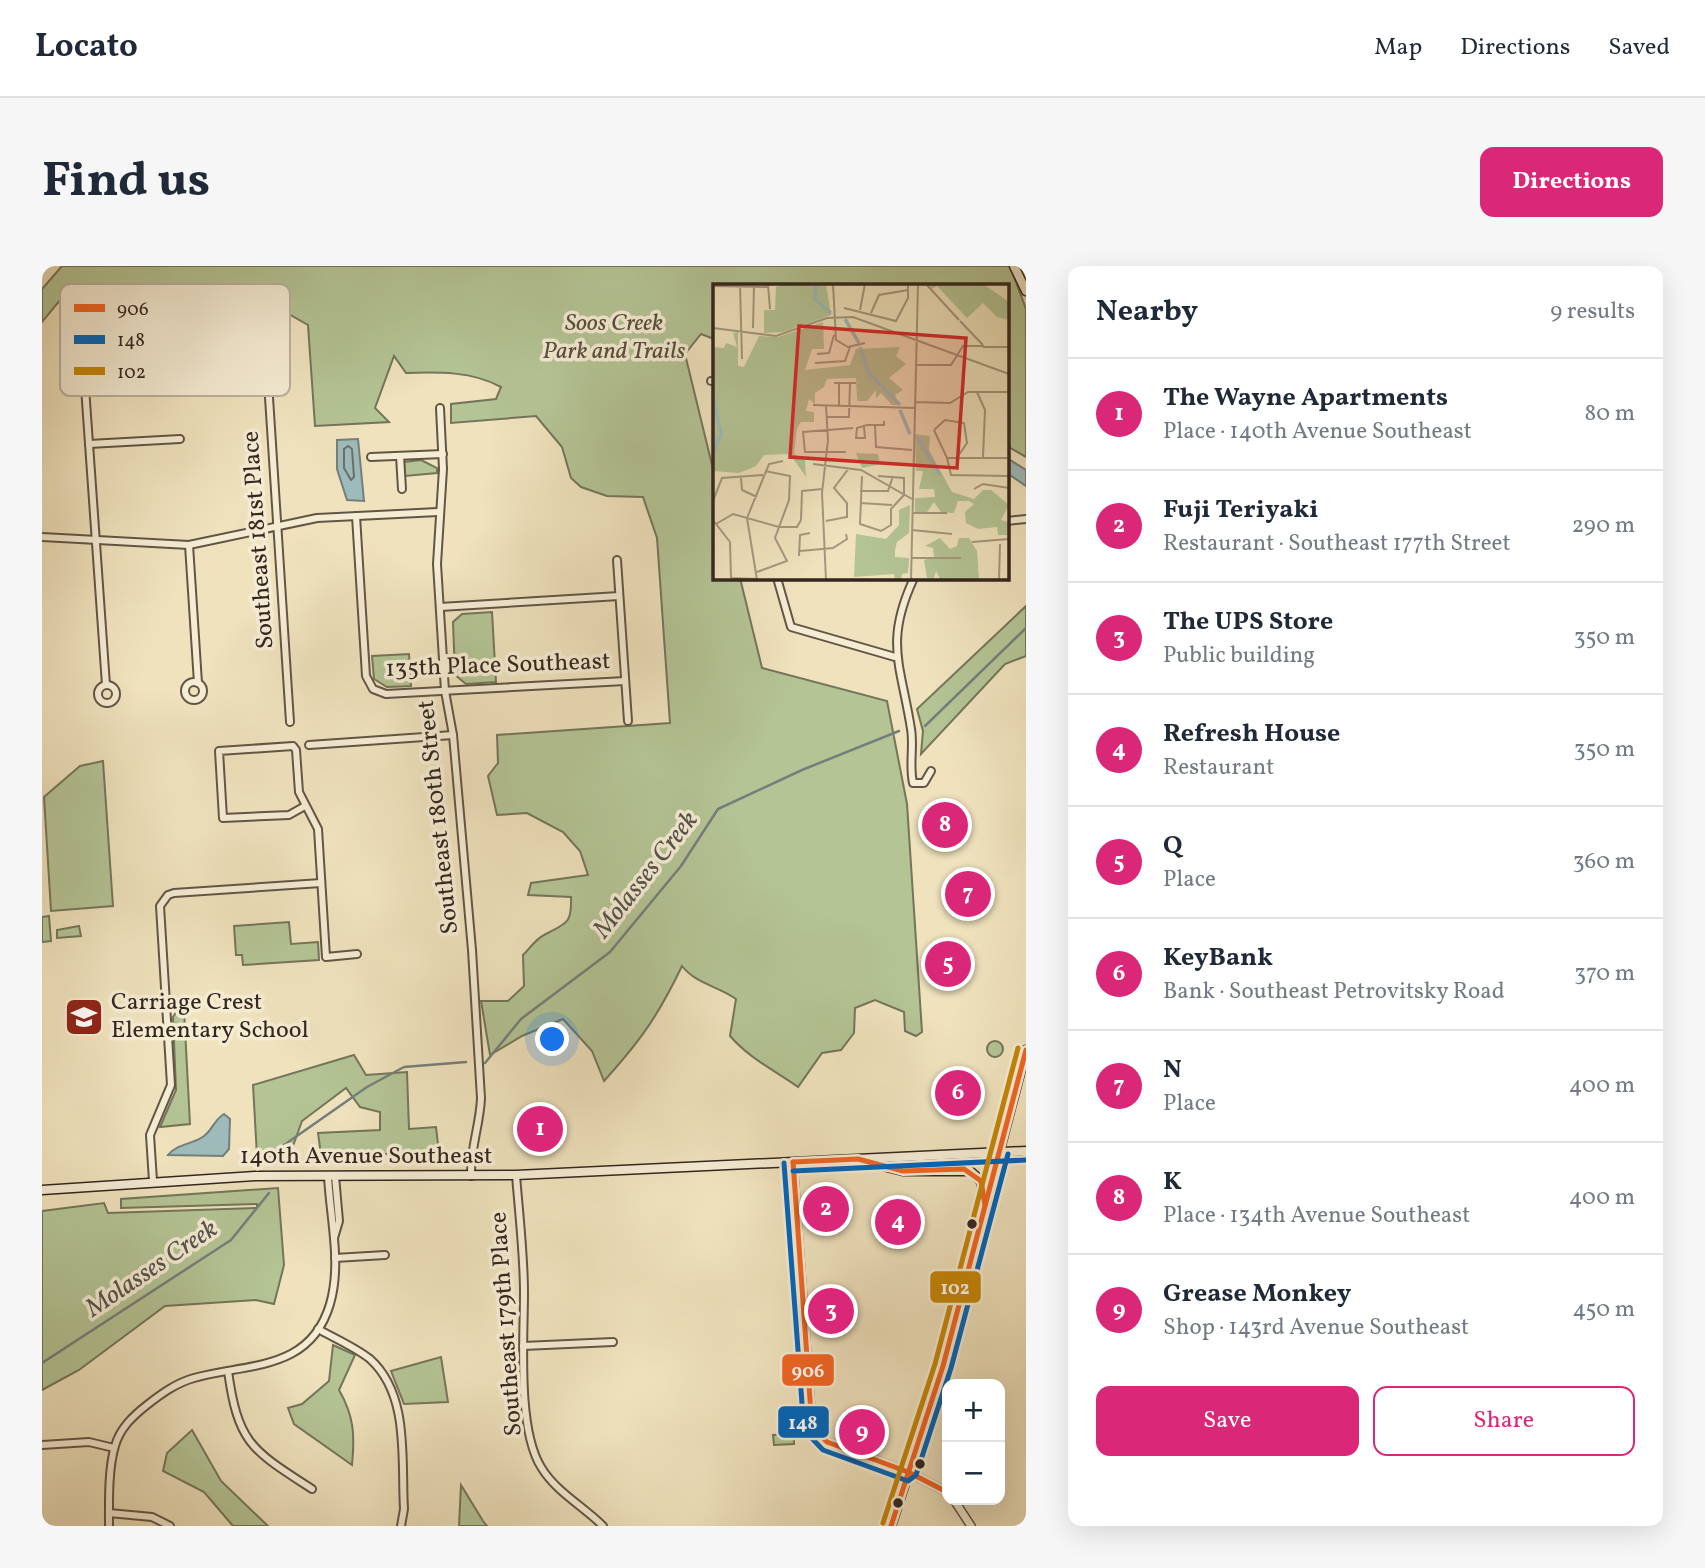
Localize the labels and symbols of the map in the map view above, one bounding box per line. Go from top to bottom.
legend [60,284,290,396]
inset map [713,284,1009,579]
text: 906 [117,297,149,323]
park label: Soos Creek Park and Trails [543,307,686,369]
text: 148 [117,328,145,354]
text: 102 [117,360,146,386]
street label: Southeast 181st Place [234,430,284,650]
street label: 135th Place Southeast [385,645,611,687]
street label: Southeast 180th Street [410,698,468,936]
pin: 8 [922,799,968,851]
water label: Molasses Creek [584,804,707,947]
pin: 7 [945,868,991,920]
pin: 5 [925,938,971,990]
place label: Carriage Crest Elementary School [111,986,309,1048]
school or university icon: Carriage Crest Elementary School [63,996,105,1038]
your location [535,1022,569,1056]
pin: 6 [935,1067,981,1119]
pin: 1 [517,1103,563,1155]
street label: 140th Avenue Southeast [240,1140,492,1174]
pin: 2 [803,1183,849,1235]
pin: 4 [875,1196,921,1248]
street label: Southeast 179th Place [482,1211,532,1437]
water label: Molasses Creek [78,1212,225,1327]
unlabelled marker [965,1217,979,1231]
line badge: 102 [929,1270,982,1304]
text: 102 [940,1276,970,1302]
pin: 3 [808,1285,854,1337]
line badge: 906 [781,1353,835,1387]
text: 906 [792,1359,824,1385]
line badge: 148 [777,1405,830,1439]
pin: 9 [839,1406,885,1458]
text: 148 [788,1411,818,1437]
unlabelled marker [913,1457,927,1471]
unlabelled marker [891,1496,905,1510]

